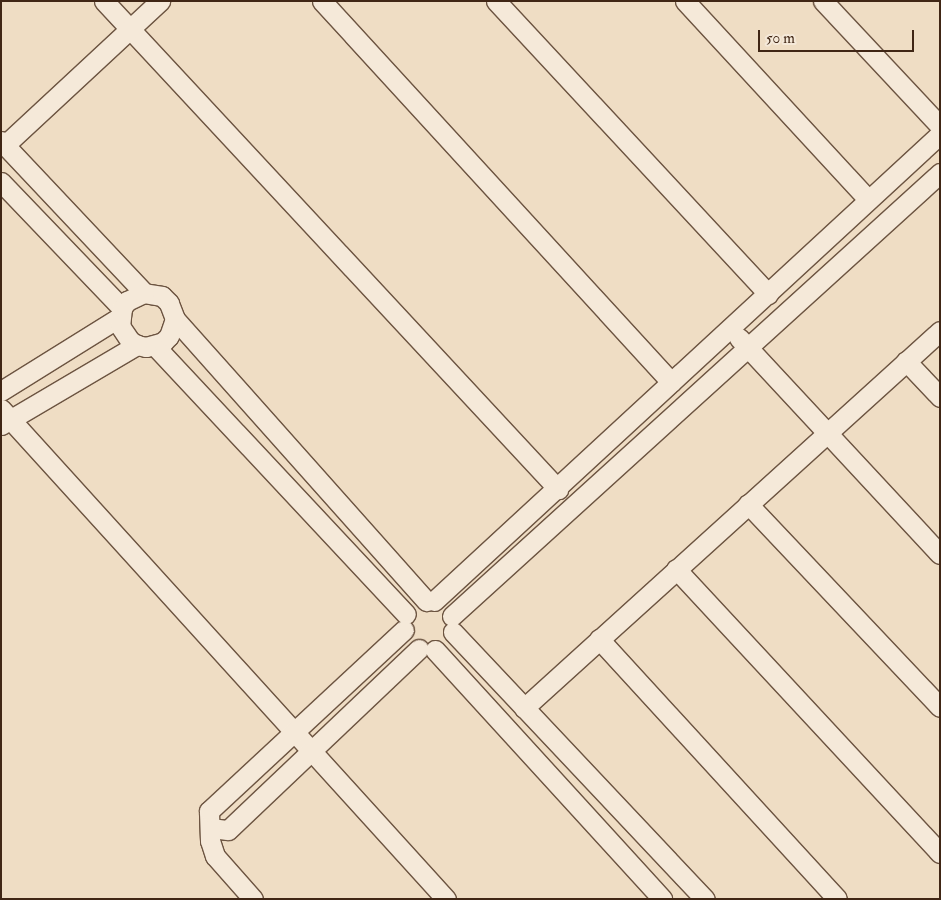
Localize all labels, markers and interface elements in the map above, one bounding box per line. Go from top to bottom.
scale bar [761,20,917,52]
text: 50 m [766,29,795,48]

